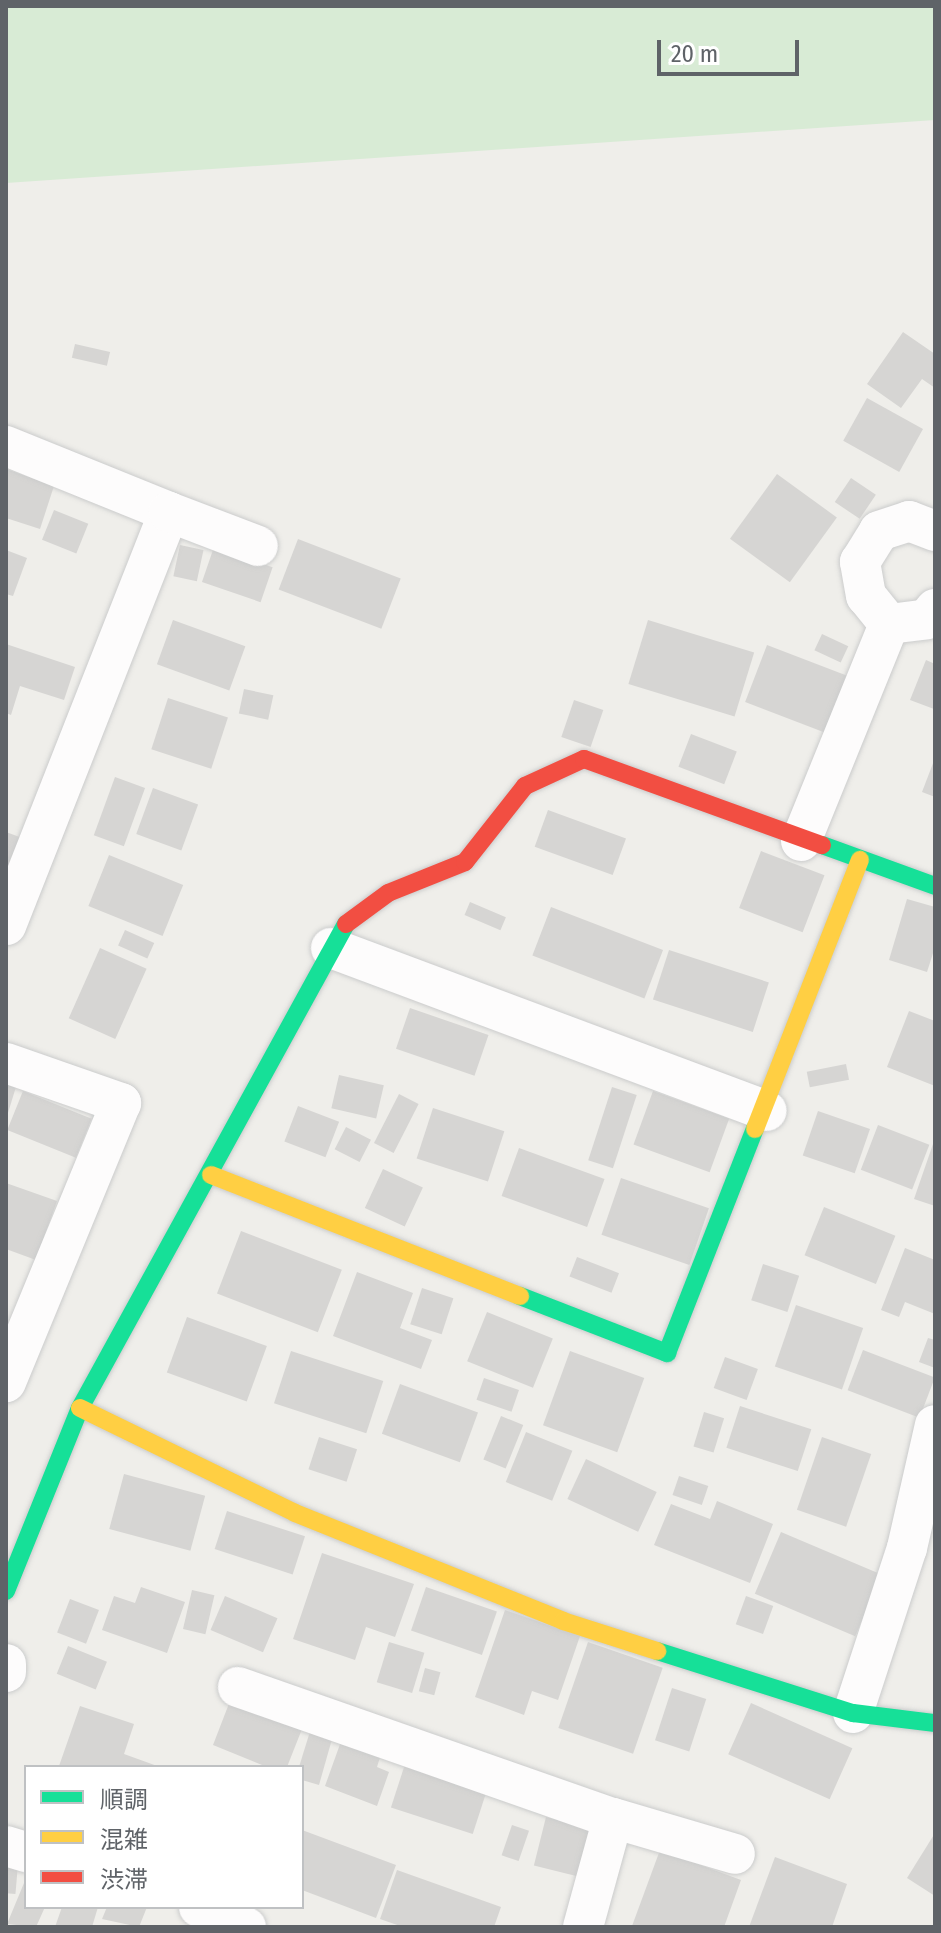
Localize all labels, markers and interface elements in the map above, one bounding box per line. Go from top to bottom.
scale bar [661,24,803,74]
text: 20 m [671,40,718,68]
legend [24,1765,304,1909]
text: 順調 [100,1786,148,1814]
text: 混雑 [100,1826,148,1854]
text: 渋滞 [100,1866,148,1894]

